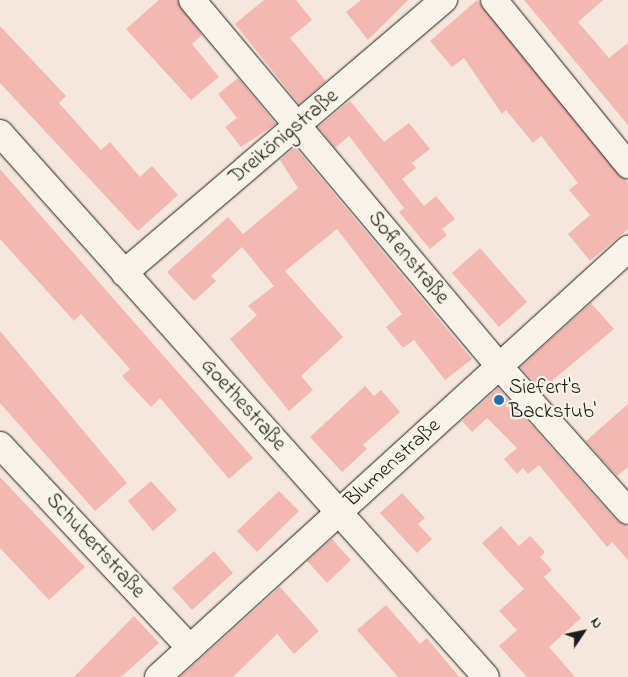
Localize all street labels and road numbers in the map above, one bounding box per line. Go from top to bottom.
street label: Dreikönigstraße [224,84,344,190]
street label: Sofienstraße [362,206,454,310]
street label: Goethestraße [195,353,291,457]
street label: Blumenstraße [340,413,446,513]
street label: Schubertstraße [40,488,150,604]

